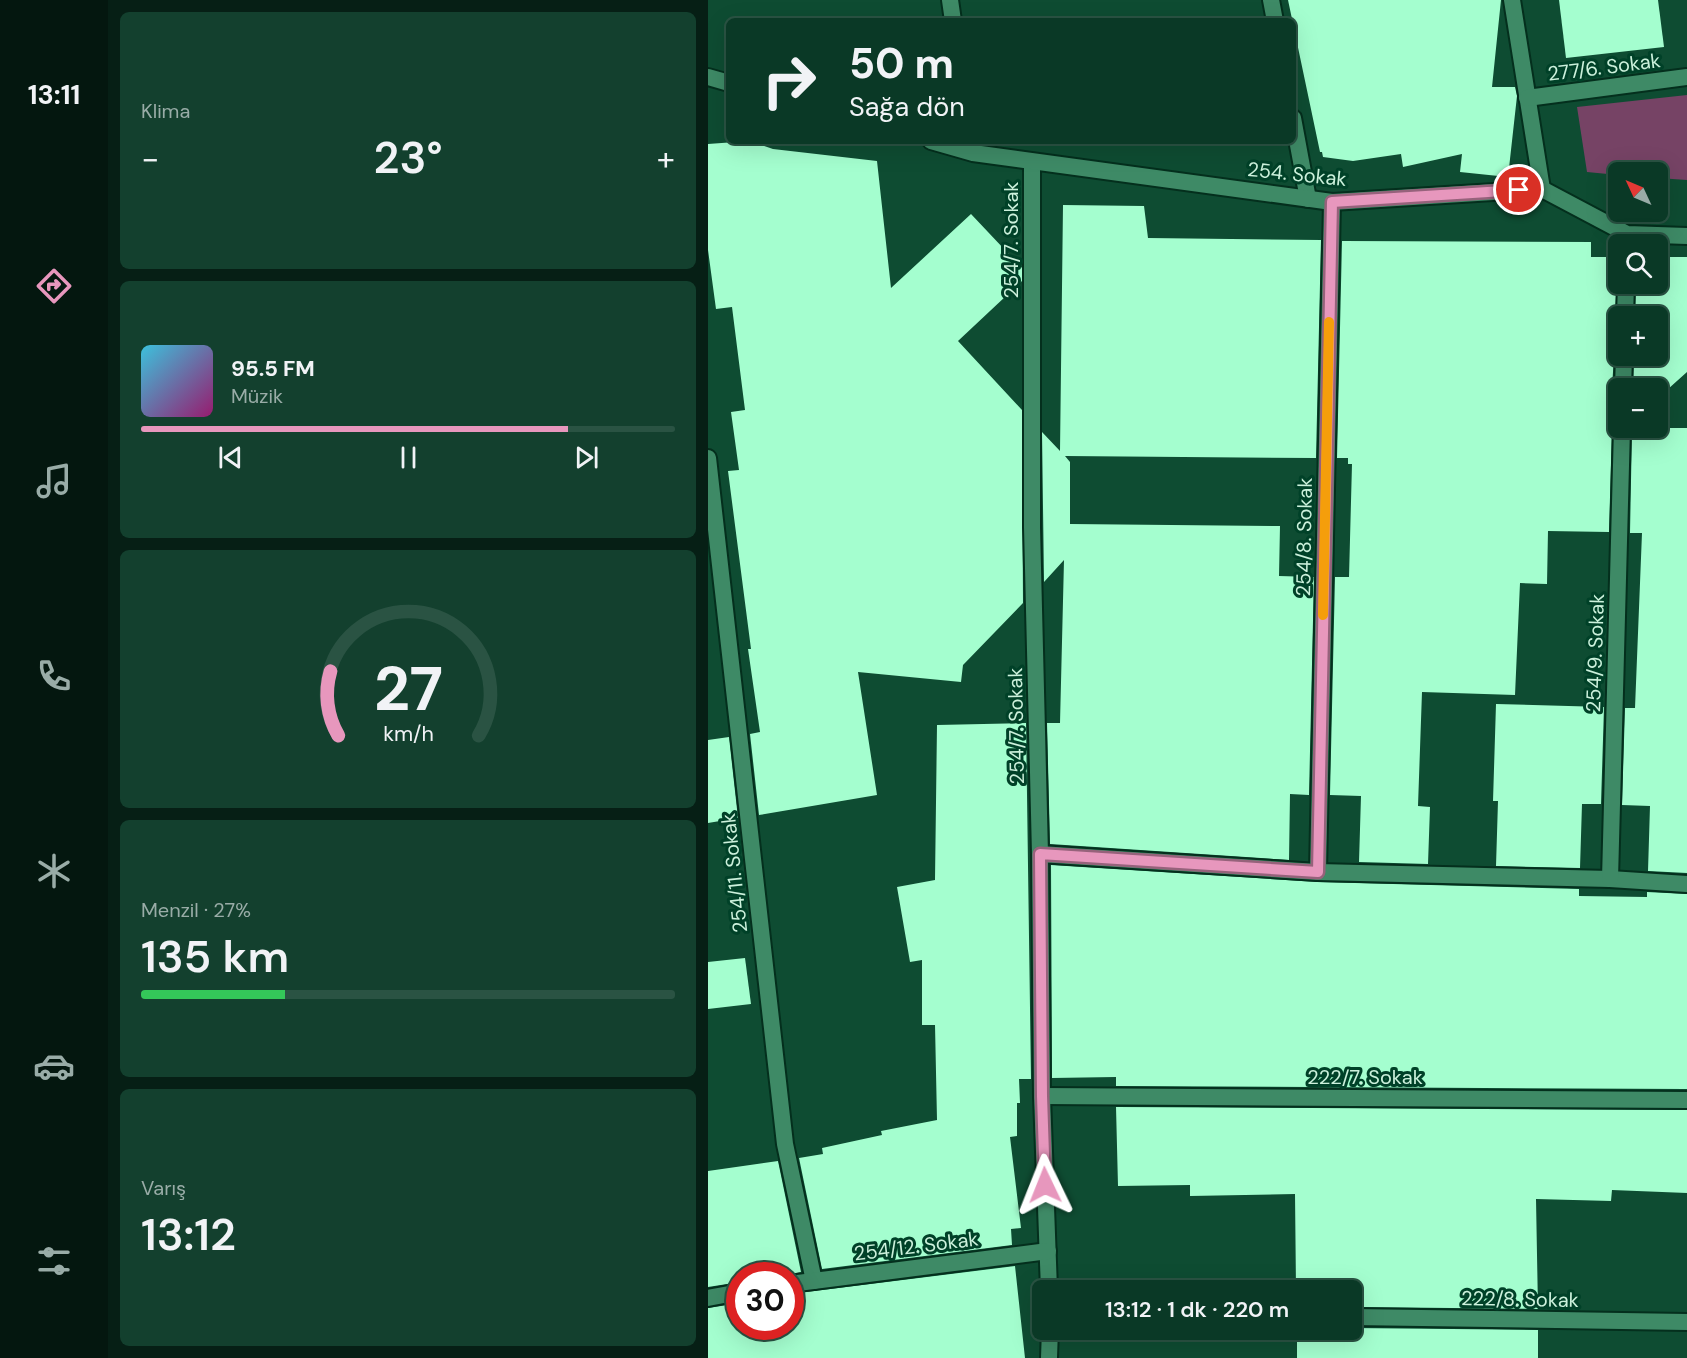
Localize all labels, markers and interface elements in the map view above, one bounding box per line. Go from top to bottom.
text: 50 m [849,36,954,91]
icon: right [750,42,828,120]
street label: 277/6. Sokak [1546,47,1662,87]
text: 13:11 [28,77,80,112]
text: Sağa dön [849,89,965,124]
text: Klima [141,98,190,124]
text: 23° [374,128,443,187]
text: − [141,137,159,180]
text: + [657,137,675,180]
street label: 254. Sokak [1246,156,1348,192]
north arrow [1608,162,1668,222]
map controls [1608,162,1668,438]
pin [1493,164,1544,215]
icon: arrive [1502,173,1535,206]
street label: 254/7. Sokak [998,182,1024,298]
button: search [1608,234,1668,294]
icon: directions [33,265,75,307]
button: + [1608,306,1668,366]
text: 95.5 FM [231,354,315,383]
button: − [1608,378,1668,438]
text: Müzik [231,383,283,409]
icon: previous [214,441,247,474]
icon: pause [392,441,425,474]
icon: next [570,441,603,474]
icon: music [33,460,75,502]
street label: 254/8. Sokak [1290,477,1318,597]
street label: 254/9. Sokak [1580,593,1610,713]
text: 27 [373,648,443,729]
icon: phone [33,655,75,697]
street label: 254/7. Sokak [1002,667,1030,785]
text: km/h [383,720,433,748]
street label: 254/11. Sokak [715,812,753,934]
icon: climate [33,850,75,892]
text: Menzil · 27% [141,897,251,923]
text: 135 km [141,927,289,986]
icon: car [33,1045,75,1087]
street label: 222/7. Sokak [1307,1064,1423,1090]
position arrow [1013,1153,1077,1217]
text: Varış [141,1175,186,1201]
text: 13:12 [141,1205,236,1264]
street label: 254/12. Sokak [852,1225,980,1267]
icon: filters [33,1240,75,1282]
speed limit sign: 30 [726,1262,804,1340]
street label: 222/8. Sokak [1461,1285,1579,1313]
text: 13:12 · 1 dk · 220 m [1105,1295,1289,1324]

